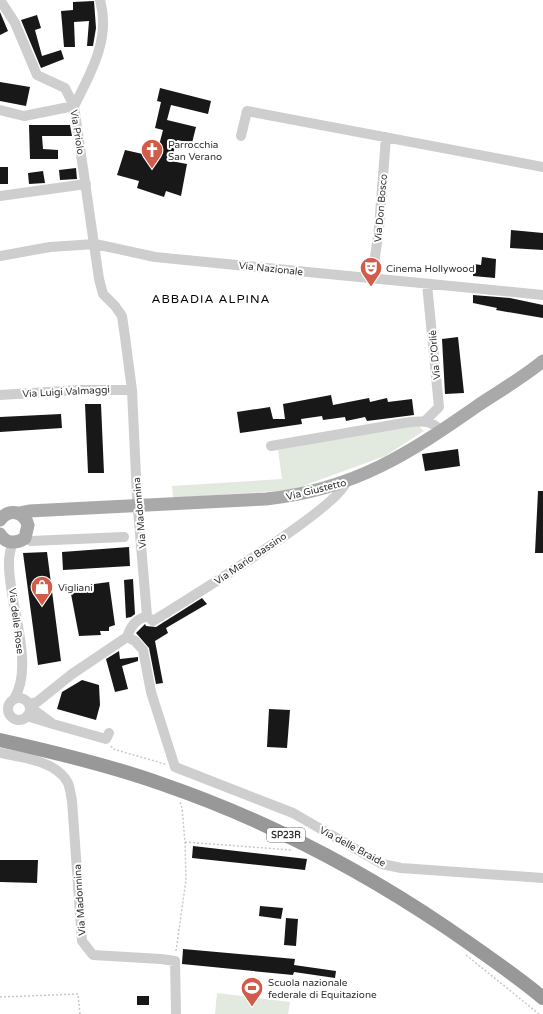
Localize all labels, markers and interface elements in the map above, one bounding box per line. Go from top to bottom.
street label: Via Priolo [68,109,86,155]
church icon: Parrocchia San Verano [139,137,165,170]
place label: Parrocchia San Verano [168,139,222,163]
street label: Via Don Bosco [372,173,390,243]
theatre icon: Cinema Hollywood [358,255,384,288]
street label: Via Nazionale [238,260,304,278]
place label: Cinema Hollywood [386,263,475,275]
district label: ABBADIA ALPINA [152,292,270,306]
street label: Via D'Orliè [427,329,443,380]
street label: Via Luigi Valmaggi [22,384,110,400]
street label: Via Madonnina [131,477,149,549]
street label: Via Giustetto [285,477,348,503]
street label: Via Mario Bassino [212,530,289,587]
shop icon: Vigliani [29,574,55,607]
place label: Vigliani [58,582,93,594]
street label: Via delle Rose [6,587,26,655]
street label: Via delle Braide [317,824,388,870]
road number: SP23R [267,828,305,842]
street label: Via Madonnina [72,864,88,936]
sports icon: Scuola nazionale federale di Equitazione [239,975,265,1008]
place label: Scuola nazionale federale di Equitazione [268,977,377,1001]

